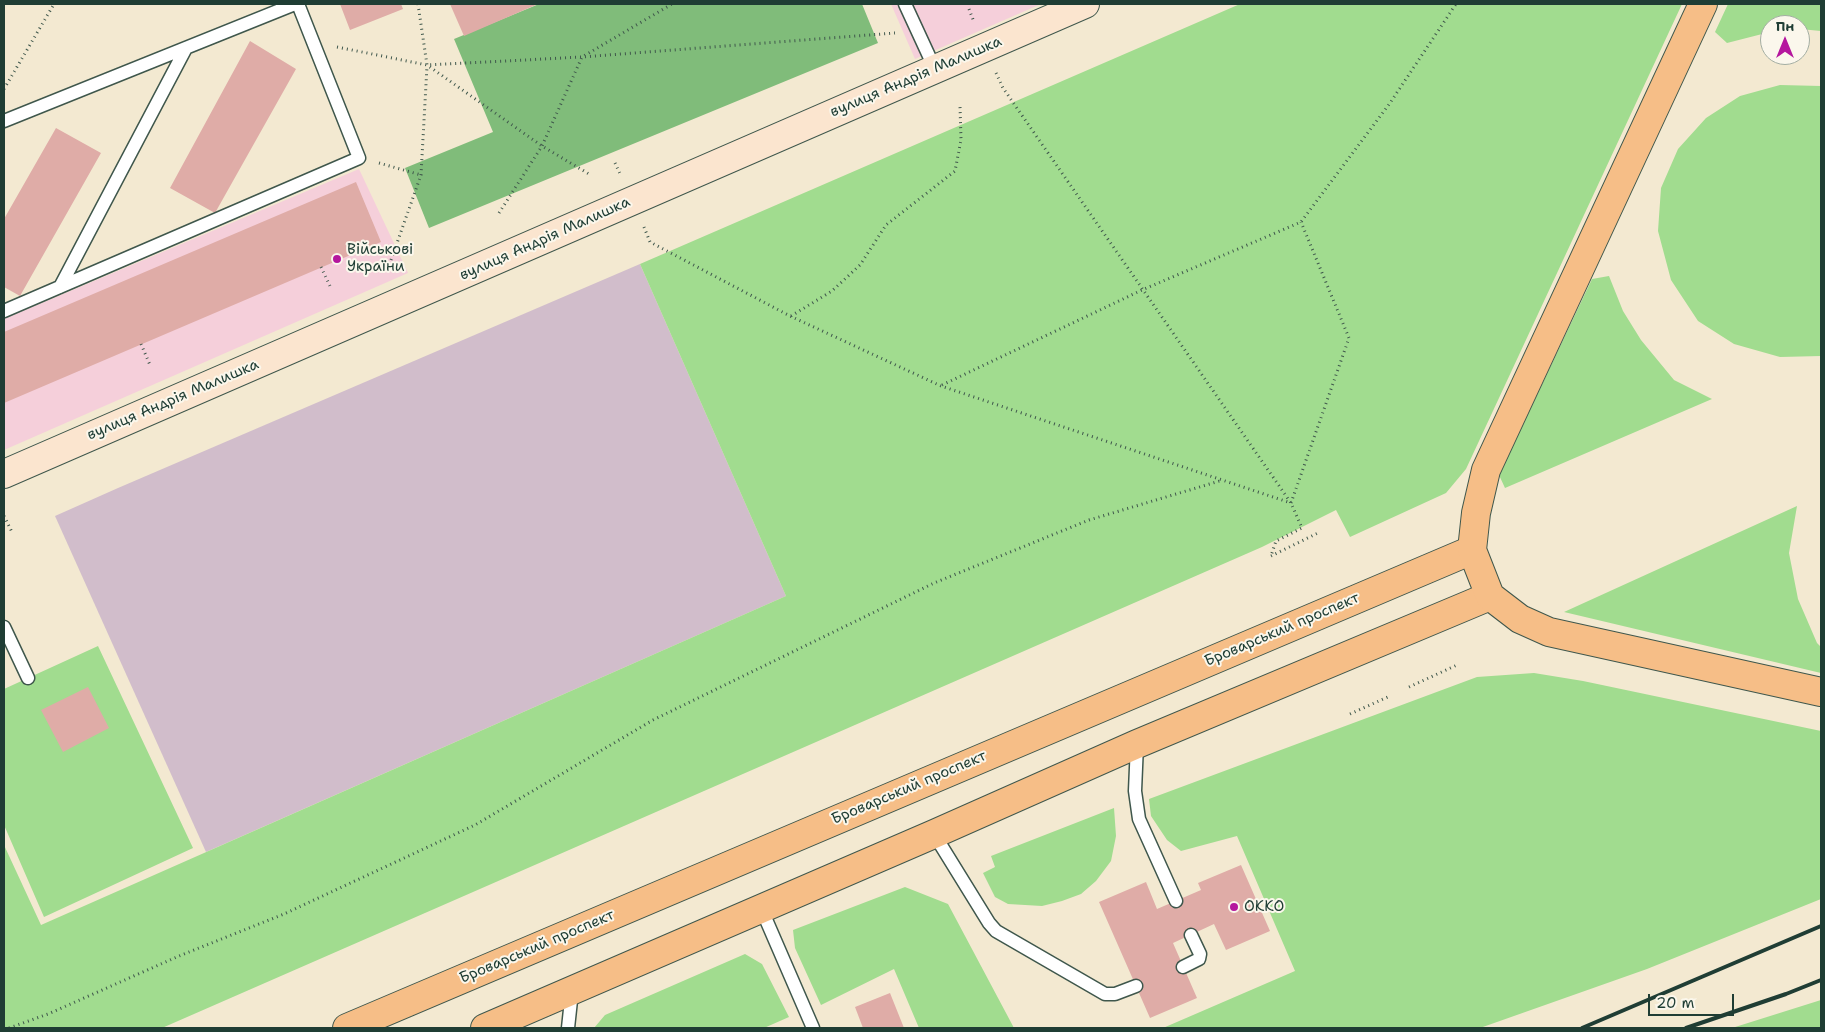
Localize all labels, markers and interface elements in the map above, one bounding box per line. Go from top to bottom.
north arrow [1760,15,1810,65]
text: Пн [1776,17,1794,35]
street label: вулиця Андрія Малишка [828,33,1004,121]
street label: вулиця Андрія Малишка [457,193,633,285]
place label: Військові України [347,241,413,276]
marker: Військові України [331,253,343,265]
street label: вулиця Андрія Малишка [85,356,261,444]
street label: Броварський проспект [1202,589,1362,671]
street label: Броварський проспект [829,747,989,829]
place label: ОККО [1244,898,1284,916]
marker: ОККО [1228,901,1240,913]
street label: Броварський проспект [457,906,617,988]
scale bar [1650,984,1736,1016]
text: 20 m [1656,993,1695,1013]

